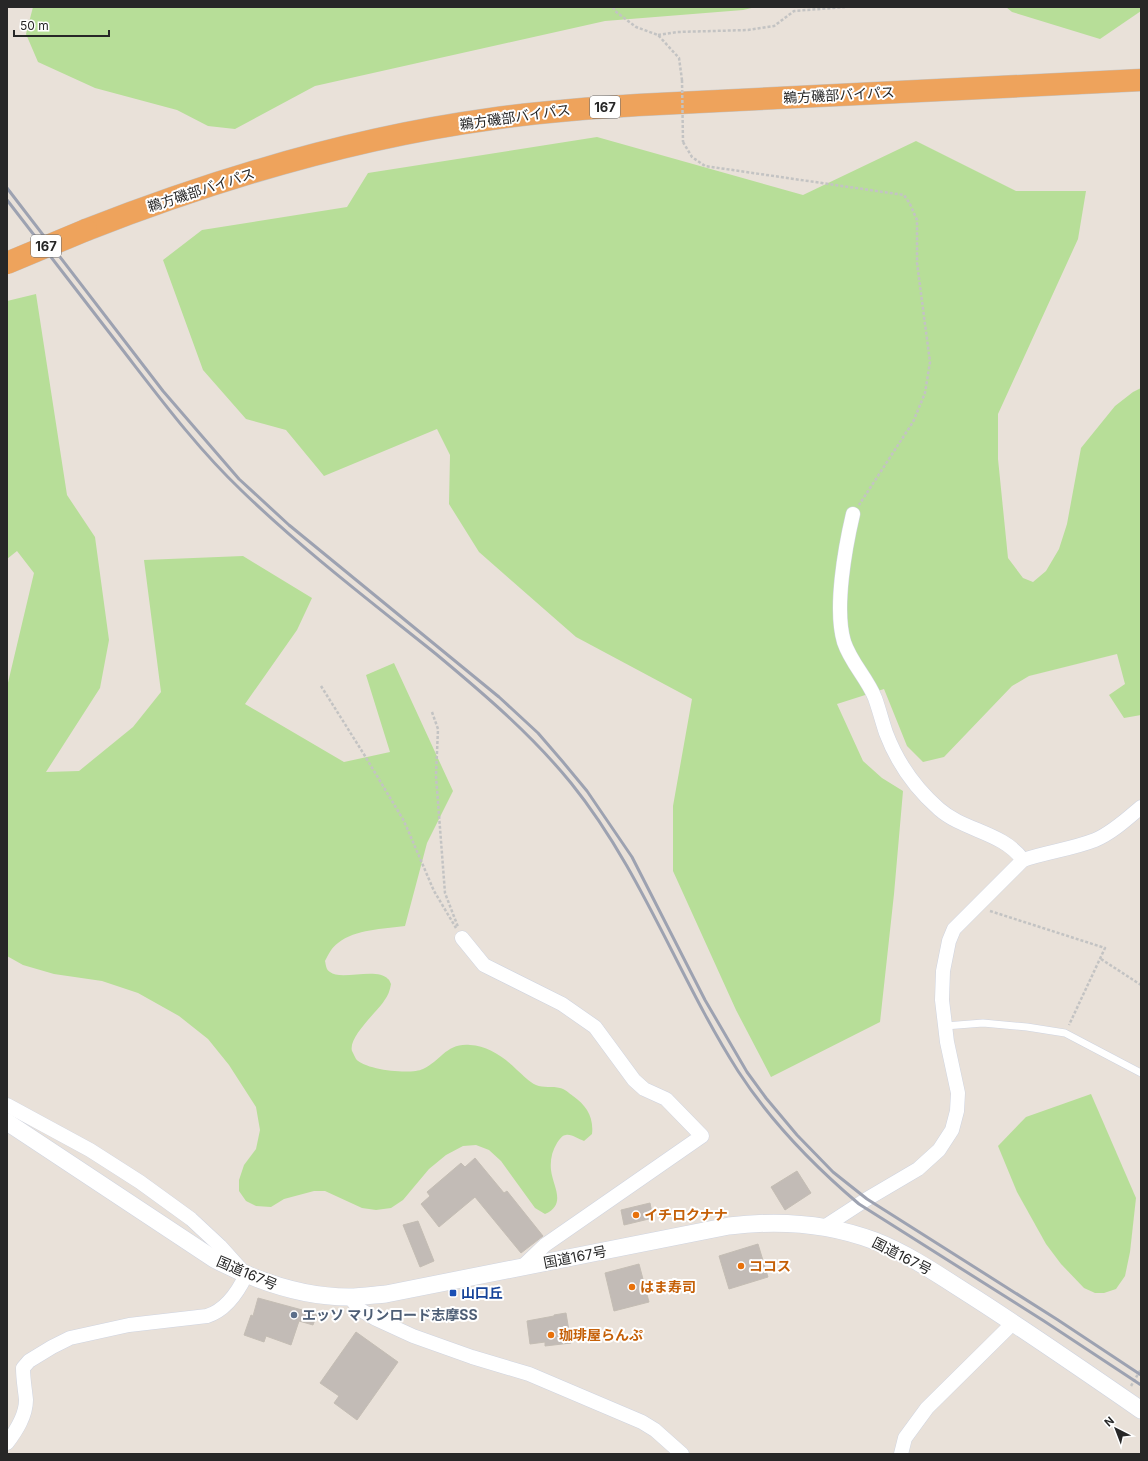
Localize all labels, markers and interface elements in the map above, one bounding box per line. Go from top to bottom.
scale bar [14,12,109,38]
text: 50 m [20,18,49,33]
street label: 鵜方磯部バイパス [783,83,895,106]
road number: 167 [590,96,620,118]
street label: 鵜方磯部バイパス [458,100,571,133]
street label: 鵜方磯部バイパス [145,164,257,215]
road number: 167 [31,235,61,257]
place label: イチロクナナ [644,1206,728,1223]
marker: イチロクナナ [631,1210,641,1220]
street label: 国道167号 [870,1233,935,1278]
street label: 国道167号 [542,1242,608,1271]
street label: 国道167号 [214,1252,280,1293]
place label: ココス [749,1257,791,1274]
marker: ココス [736,1261,746,1271]
place label: はま寿司 [640,1278,696,1295]
marker: はま寿司 [627,1282,637,1292]
place label: 山口丘 [461,1284,503,1301]
marker: 山口丘 [448,1288,458,1298]
place label: エッソ マリンロード志摩SS [302,1306,478,1323]
marker: エッソ マリンロード志摩SS [289,1310,299,1320]
place label: 珈琲屋らんぷ [559,1326,643,1343]
marker: 珈琲屋らんぷ [546,1330,556,1340]
north arrow [1096,1409,1136,1449]
text: N [1102,1414,1117,1430]

